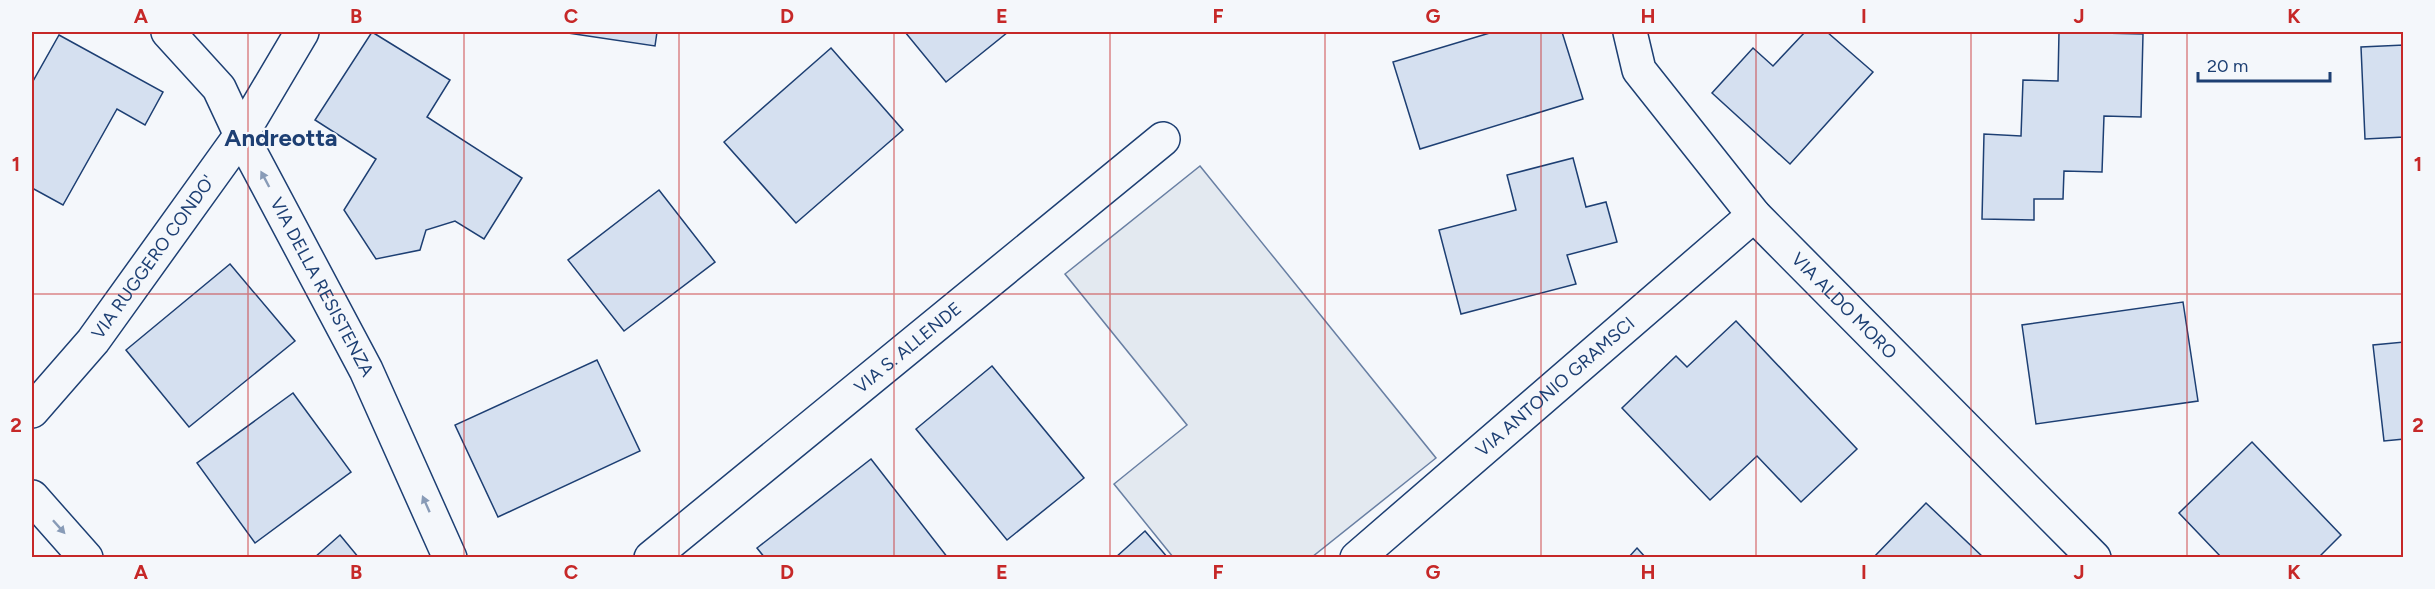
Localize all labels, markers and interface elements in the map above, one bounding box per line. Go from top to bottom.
text: A [134,4,149,28]
text: B [350,4,362,28]
text: C [564,4,578,28]
text: D [780,4,794,28]
text: E [996,4,1008,28]
text: F [1212,4,1224,28]
text: G [1426,4,1441,28]
text: H [1641,4,1656,28]
text: I [1861,4,1867,28]
text: J [2073,4,2085,28]
text: K [2287,4,2301,28]
scale bar [2198,45,2330,83]
text: 20 m [2207,55,2248,77]
district label: Andreotta [224,123,338,152]
text: 1 [12,152,20,176]
text: 1 [2414,152,2422,176]
one-way arrow [260,170,270,187]
street label: VIA RUGGERO CONDO' [87,171,219,343]
street label: VIA DELLA RESISTENZA [265,194,379,380]
street label: VIA ALDO MORO [1787,248,1901,364]
street label: VIA S. ALLENDE [850,297,966,398]
street label: VIA ANTONIO GRAMSCI [1471,312,1639,461]
text: 2 [10,413,22,437]
text: 2 [2412,413,2424,437]
one-way arrow [421,495,430,513]
one-way arrow [52,519,65,534]
text: A [134,560,149,584]
text: B [350,560,362,584]
text: C [564,560,578,584]
text: D [780,560,794,584]
text: E [996,560,1008,584]
text: F [1212,560,1224,584]
text: G [1426,560,1441,584]
text: H [1641,560,1656,584]
text: I [1861,560,1867,584]
text: J [2073,560,2085,584]
text: K [2287,560,2301,584]

